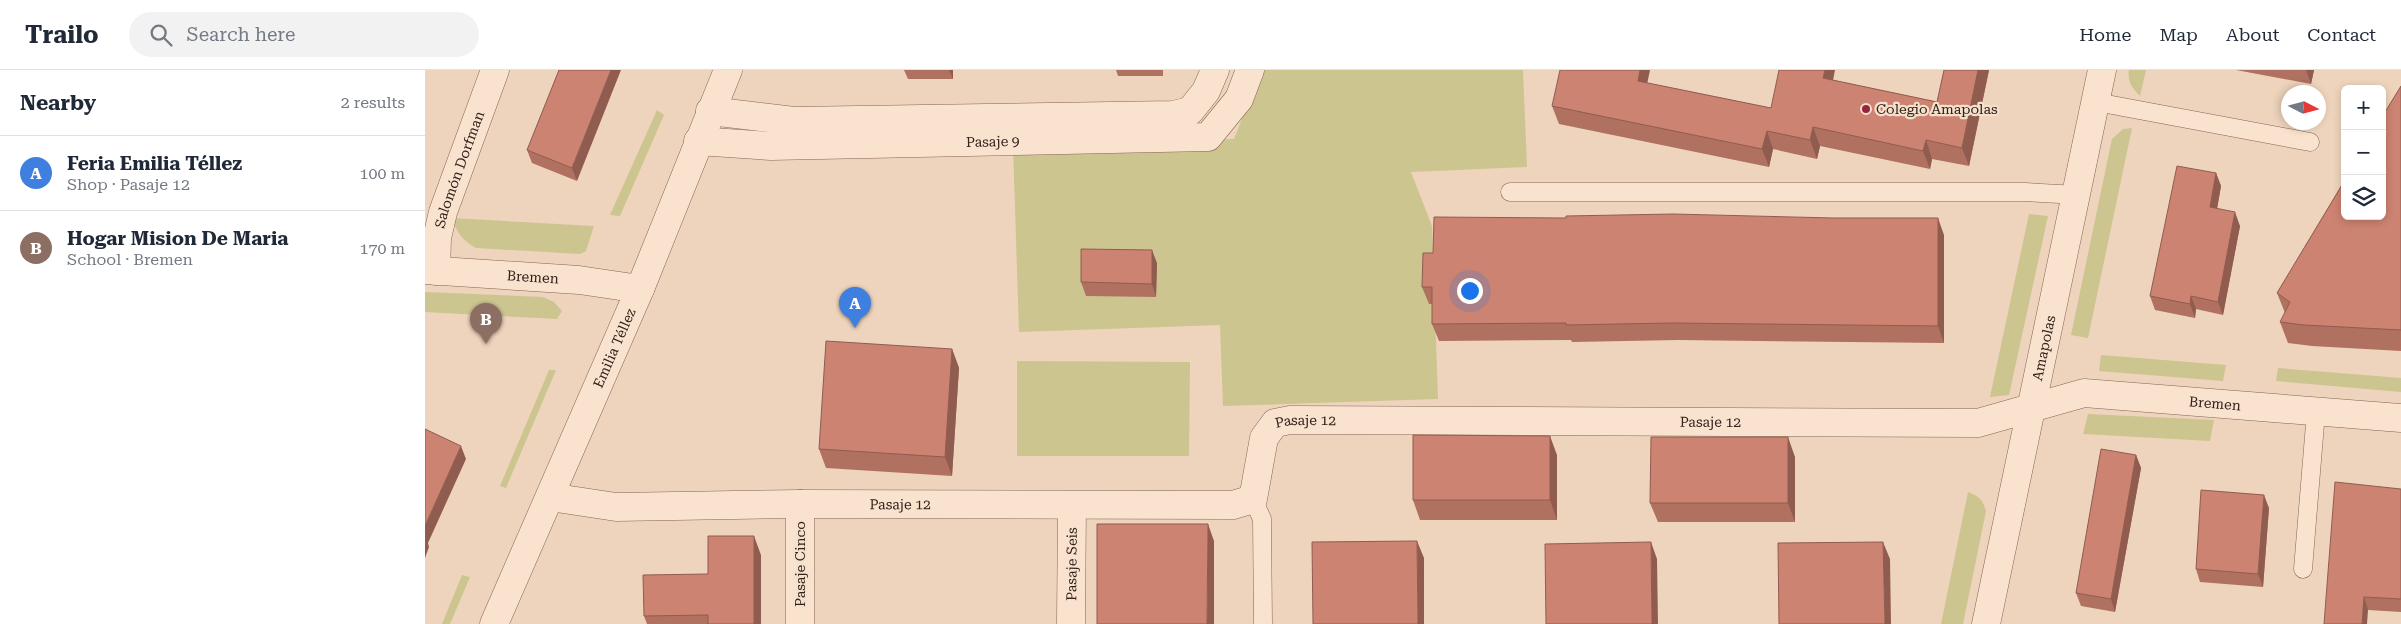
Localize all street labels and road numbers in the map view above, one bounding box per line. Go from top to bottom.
street label: Salomón Dorfman [432,109,487,230]
street label: Pasaje 9 [966,133,1020,150]
street label: Bremen [506,267,559,287]
street label: Emilia Téllez [590,306,639,390]
street label: Amapolas [2029,313,2059,382]
street label: Bremen [2188,393,2242,413]
street label: Pasaje 12 [1273,412,1336,431]
street label: Pasaje 12 [1680,414,1741,430]
street label: Pasaje 12 [869,496,931,512]
street label: Pasaje Cinco [792,521,808,607]
street label: Pasaje Seis [1063,527,1080,601]

